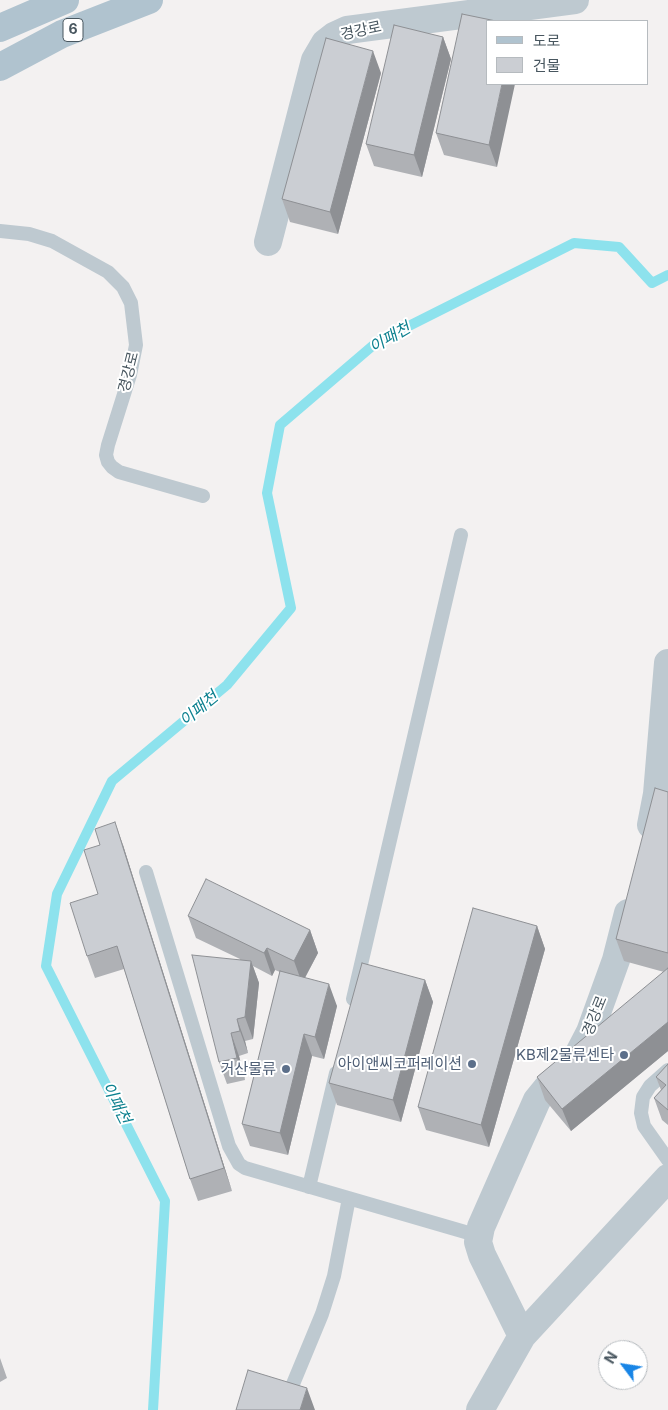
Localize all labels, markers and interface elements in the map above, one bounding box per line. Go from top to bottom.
road number: 6 [63,18,83,42]
street label: 경강로 [339,18,383,44]
legend [486,20,648,85]
text: 도로 [533,31,561,50]
text: 건물 [533,56,561,75]
water label: 이패천 [366,319,414,357]
street label: 경강로 [115,350,143,394]
water label: 이패천 [176,687,222,731]
street label: 경강로 [579,993,611,1039]
place label: KB제2물류센타 [516,1046,614,1064]
marker: KB제2물류센타 [618,1049,630,1061]
place label: 아이앤씨코퍼레이션 [338,1055,462,1073]
marker: 아이앤씨코퍼레이션 [466,1058,478,1070]
place label: 거산물류 [221,1060,276,1078]
marker: 거산물류 [280,1063,292,1075]
water label: 이패천 [97,1079,135,1127]
north arrow [598,1340,648,1390]
text: N [601,1349,621,1366]

